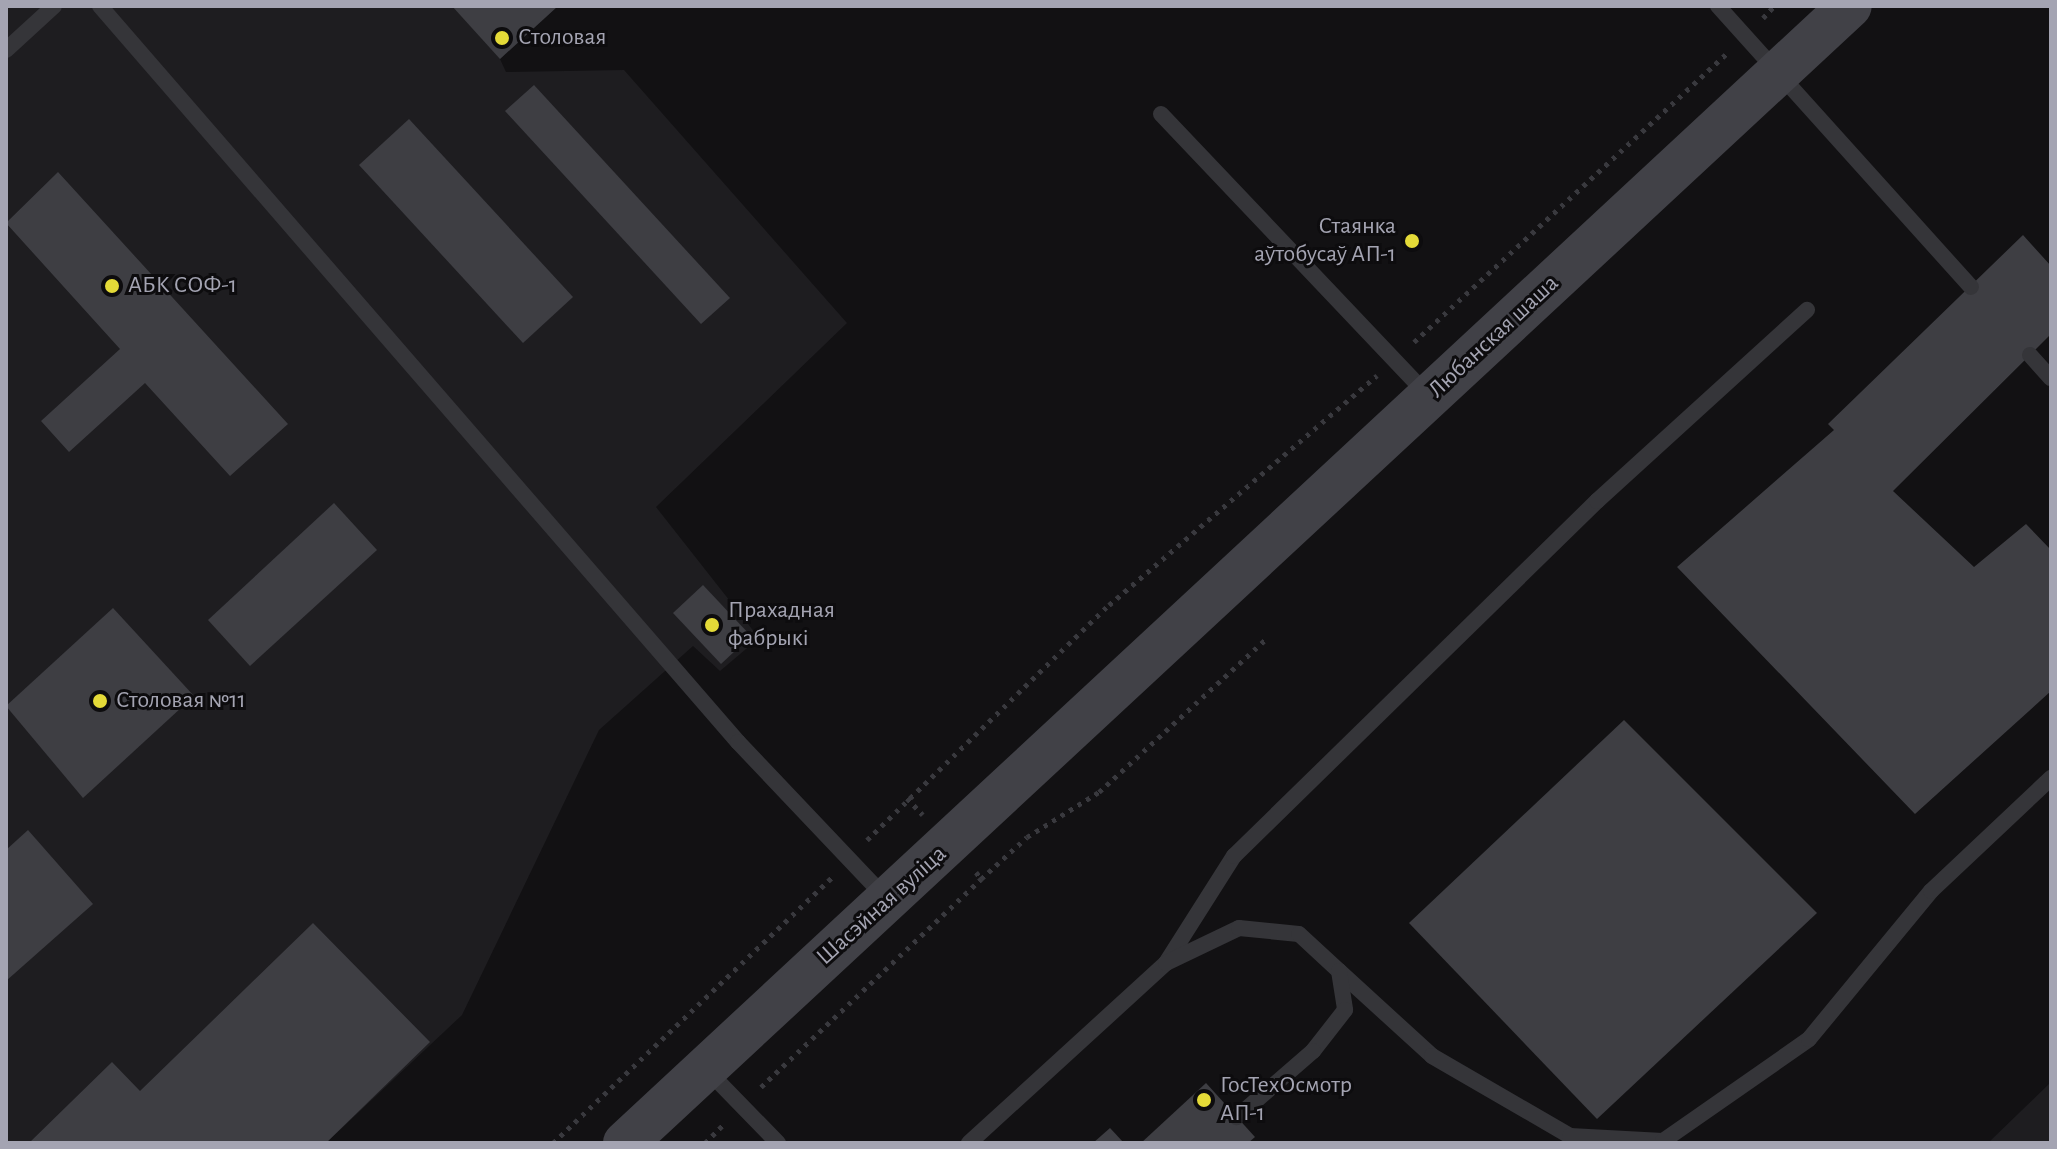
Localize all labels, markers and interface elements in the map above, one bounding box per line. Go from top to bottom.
place label: Столовая [518,24,606,52]
marker: Столовая [493,29,511,47]
place label: Стаянка аўтобусаў АП-1 [1254,213,1396,269]
marker: Стаянка аўтобусаў АП-1 [1403,232,1421,250]
street label: Любанская шаша [1423,269,1565,405]
place label: АБК СОФ-1 [128,272,237,300]
marker: АБК СОФ-1 [103,277,121,295]
place label: Прахадная фабрыкі [728,597,835,653]
marker: Прахадная фабрыкі [703,616,721,634]
place label: Столовая №11 [116,687,246,715]
marker: Столовая №11 [91,692,109,710]
street label: Шасэйная вуліца [811,840,953,972]
place label: ГосТехОсмотр АП-1 [1220,1072,1352,1128]
marker: ГосТехОсмотр АП-1 [1195,1091,1213,1109]

